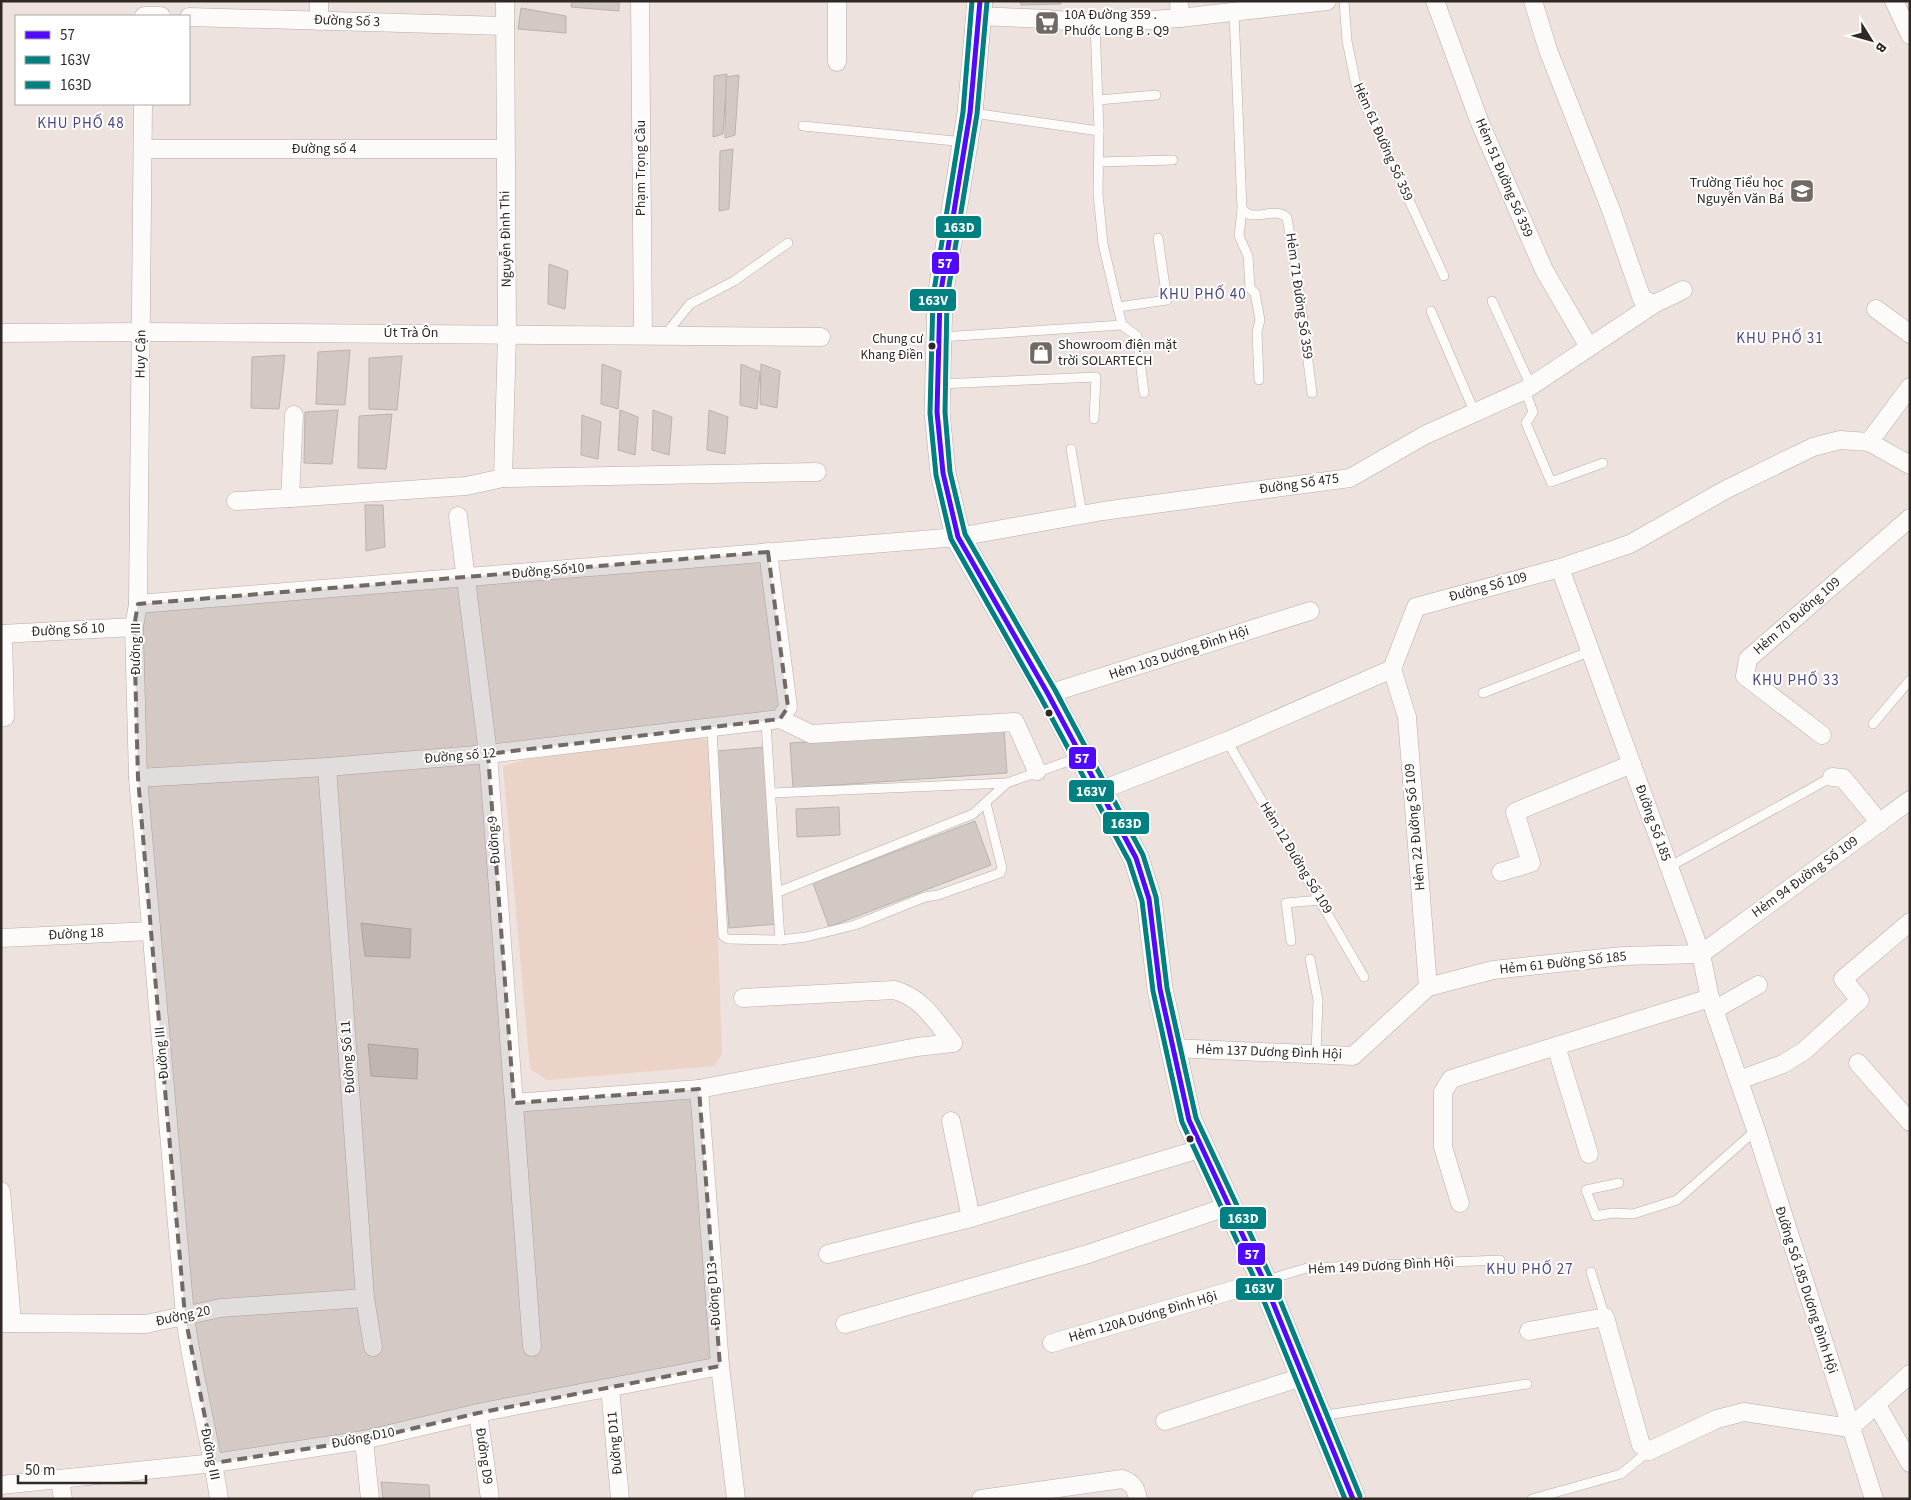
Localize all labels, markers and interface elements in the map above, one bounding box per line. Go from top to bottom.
place label: 10A Đường 359 . Phước Long B . Q9 [1064,5,1169,41]
street label: Đường Số 3 [313,10,381,32]
supermarket icon: 10A Đường 359 . Phước Long B . Q9 [1034,10,1060,36]
legend [15,15,190,105]
north arrow [1846,15,1896,65]
text: 57 [60,25,75,46]
text: B [1870,38,1891,57]
text: 163V [60,50,90,71]
text: 163D [60,75,92,96]
street label: Hẻm 61 Đường Số 359 [1348,80,1418,204]
district label: KHU PHỐ 48 [37,113,125,134]
street label: Hẻm 51 Đường Số 359 [1470,115,1538,241]
street label: Phạm Trọng Cầu [631,120,651,216]
street label: Đường số 4 [292,139,356,159]
place label: Trường Tiểu học Nguyễn Văn Bá [1690,173,1785,209]
school or university icon: Trường Tiểu học Nguyễn Văn Bá [1789,178,1815,204]
street label: Nguyễn Đình Thi [495,191,517,287]
line badge: 163D [935,215,982,239]
text: 163D [943,218,975,238]
street label: Hẻm 71 Đường Số 359 [1280,231,1318,361]
line badge: 57 [931,251,960,275]
text: 57 [938,254,952,274]
district label: KHU PHỐ 40 [1159,284,1247,305]
line badge: 163V [909,288,957,312]
text: 163V [918,291,948,311]
street label: Út Trà Ôn [384,323,438,343]
district label: KHU PHỐ 31 [1736,328,1824,349]
street label: Huy Cận [131,329,151,379]
place label: Chung cư Khang Điền [861,330,924,364]
place label: Showroom điện mặt trời SOLARTECH [1058,335,1177,371]
shop icon: Showroom điện mặt trời SOLARTECH [1028,340,1054,366]
marker: Chung cư Khang Điền [927,341,937,351]
street label: Đường Số 475 [1258,469,1340,499]
street label: Đường Số 10 [511,558,585,584]
street label: Đường Số 109 [1447,567,1529,607]
street label: Hẻm 70 Đường 109 [1749,572,1845,660]
street label: Đường Số 10 [31,618,105,642]
street label: Hẻm 103 Dương Đình Hội [1106,621,1252,685]
street label: Đường III [126,623,146,675]
district label: KHU PHỐ 33 [1752,670,1840,691]
unlabelled marker [1044,708,1054,718]
street label: Đường số 12 [423,743,497,769]
line badge: 57 [1068,746,1097,770]
text: 57 [1075,749,1089,769]
street label: Hẻm 22 Đường Số 109 [1399,763,1431,891]
line badge: 163V [1068,779,1115,803]
text: 163V [1076,782,1106,802]
street label: Đường Số 185 [1630,782,1676,864]
street label: Hẻm 12 Đường Số 109 [1255,798,1337,918]
line badge: 163D [1102,811,1150,835]
text: 163D [1110,814,1142,834]
street label: Đường 9 [482,815,506,865]
street label: Hẻm 94 Đường Số 109 [1748,831,1862,923]
street label: Đường 18 [48,923,104,945]
street label: Hẻm 61 Đường Số 185 [1499,946,1628,980]
street label: Đường Số 11 [335,1020,361,1094]
street label: Đường III [150,1026,174,1080]
street label: Hẻm 137 Dương Đình Hội [1196,1039,1342,1065]
unlabelled marker [1185,1134,1195,1144]
street label: Đường Số 185 Dương Đình Hội [1769,1204,1843,1376]
line badge: 163D [1219,1206,1267,1230]
text: 163D [1227,1209,1259,1229]
line badge: 57 [1237,1242,1266,1266]
text: 57 [1245,1245,1259,1265]
street label: Hẻm 149 Dương Đình Hội [1308,1252,1454,1280]
district label: KHU PHỐ 27 [1486,1259,1574,1280]
street label: Đường D13 [702,1261,726,1327]
line badge: 163V [1235,1277,1283,1301]
text: 163V [1244,1279,1274,1299]
street label: Hẻm 120A Dương Đình Hội [1066,1286,1220,1348]
street label: Đường 20 [154,1300,212,1332]
street label: Đường D11 [602,1410,628,1476]
street label: Đường D10 [330,1422,396,1454]
street label: Đường III [195,1426,225,1482]
street label: Đường D9 [470,1426,498,1486]
scale bar [18,1452,145,1484]
text: 50 m [25,1460,55,1481]

